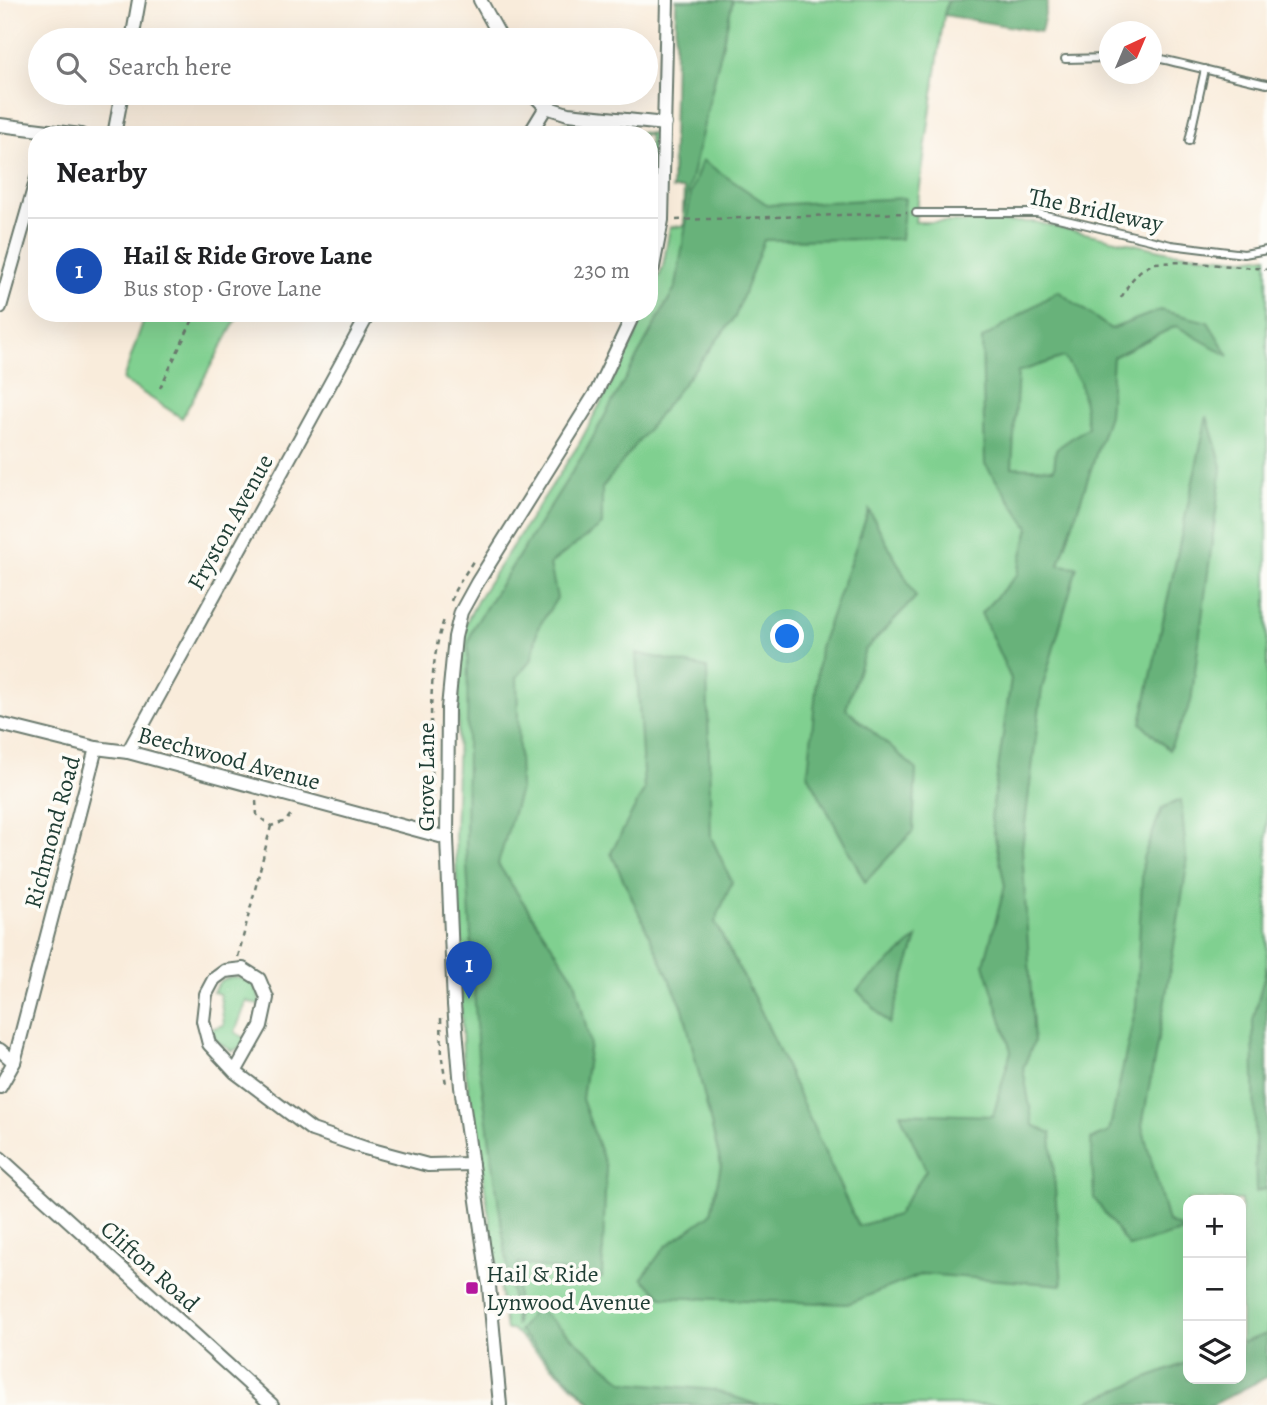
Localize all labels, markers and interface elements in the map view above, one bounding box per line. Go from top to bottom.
north arrow [1099,21,1162,84]
search box [28,28,658,105]
icon: search [52,48,90,86]
text: Search here [108,49,232,84]
text: Nearby [56,152,147,192]
street label: The Bridleway [1026,180,1167,240]
text: Hail & Ride Grove Lane [123,238,373,273]
text: 1 [75,255,83,286]
text: 230 m [574,255,630,286]
text: Bus stop · Grove Lane [123,273,322,304]
street label: Fryston Avenue [179,448,281,596]
your location [770,619,804,653]
street label: Beechwood Avenue [134,718,324,798]
street label: Grove Lane [410,722,442,832]
street label: Richmond Road [16,752,88,912]
pin: 1 [446,941,492,999]
map controls [1183,1195,1246,1384]
button: + [1183,1195,1246,1258]
street label: Clifton Road [94,1213,207,1319]
place label: Hail & Ride Lynwood Avenue [486,1258,651,1318]
button: − [1183,1258,1246,1321]
marker: Hail & Ride Lynwood Avenue [464,1280,480,1296]
button: layers [1183,1321,1246,1384]

